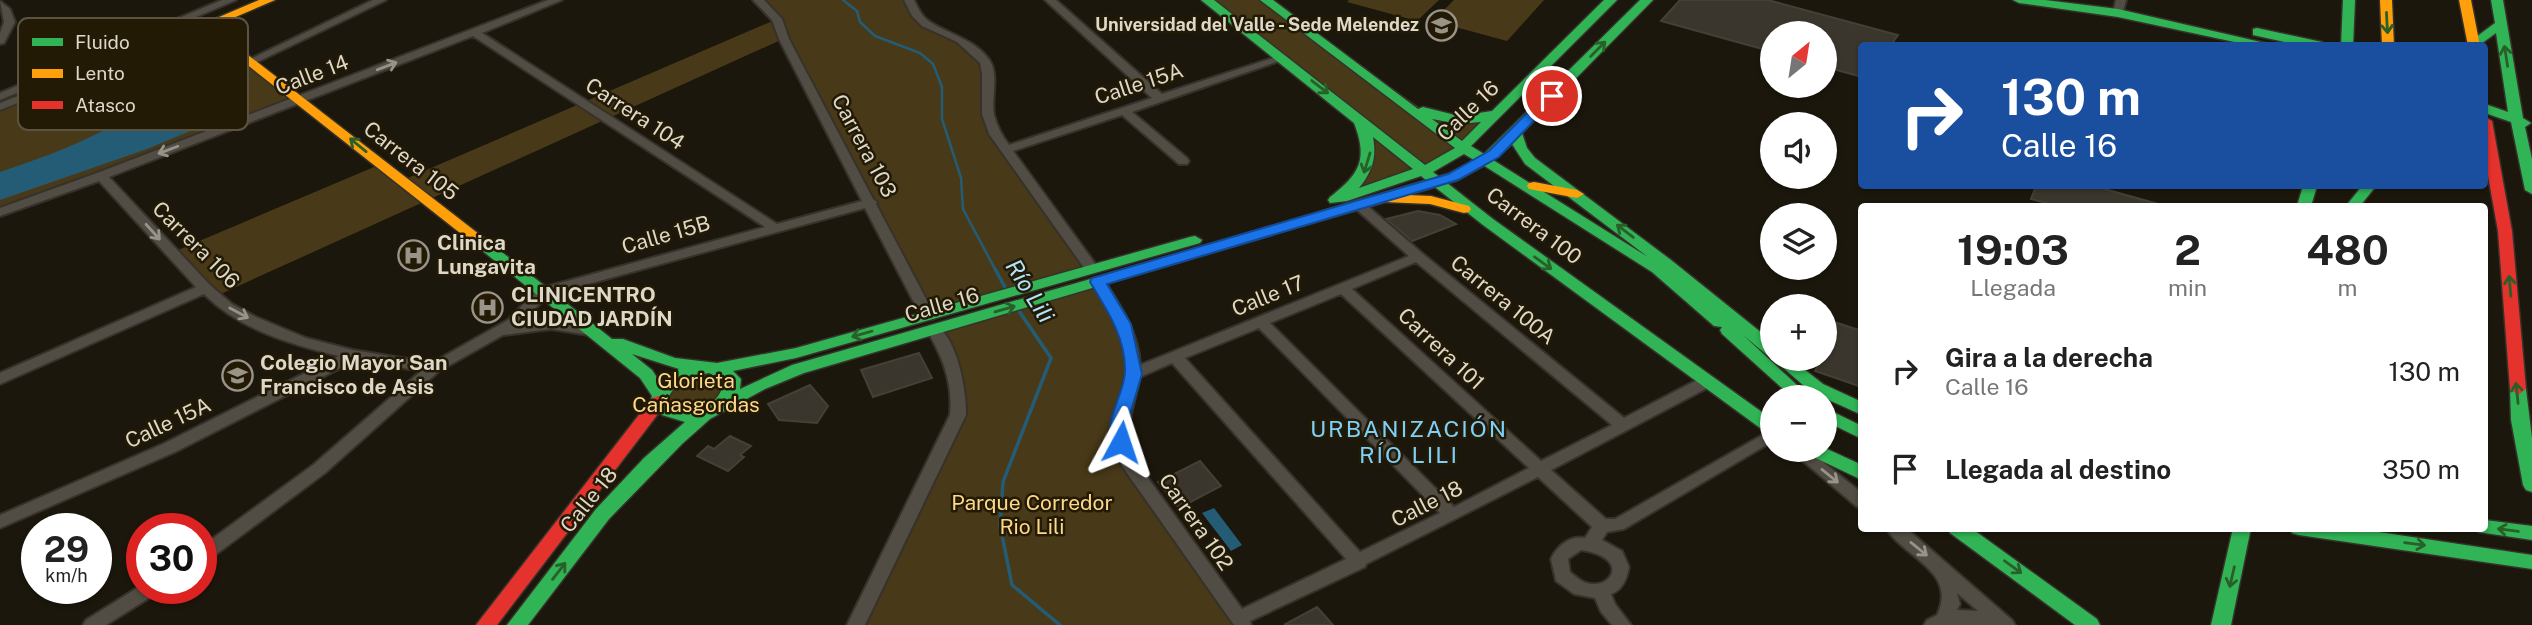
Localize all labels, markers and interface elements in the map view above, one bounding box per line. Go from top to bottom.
school or university icon: Universidad del Valle - Sede Melendez [1425,8,1459,42]
one-way arrow [2381,11,2394,34]
place label: Universidad del Valle - Sede Melendez [1095,14,1419,35]
legend [18,18,248,130]
north arrow [1760,21,1838,98]
map controls [1760,21,1837,462]
text: Fluido [75,31,130,53]
one-way arrow [1589,40,1606,57]
one-way arrow [2499,45,2512,68]
street label: Calle 14 [272,49,352,100]
street label: Calle 15A [1091,57,1186,110]
one-way arrow [376,59,397,72]
text: Lento [75,62,125,84]
pin [1522,66,1582,126]
text: 130 m [2001,68,2141,126]
icon: right [1886,70,1977,161]
street label: Carrera 104 [581,72,690,155]
street label: Calle 16 [1432,75,1504,146]
icon: arrive [1533,77,1571,115]
one-way arrow [1310,79,1329,94]
street label: Carrera 103 [827,90,902,202]
text: Atasco [75,94,136,116]
button: sound [1760,112,1837,189]
street label: Carrera 105 [359,116,464,205]
text: Calle 16 [2001,127,2117,164]
one-way arrow [349,138,368,153]
one-way arrow [158,145,180,158]
one-way arrow [1360,152,1373,174]
street label: Carrera 100 [1482,182,1587,270]
street label: Carrera 106 [148,196,245,293]
button: layers [1760,203,1837,280]
street label: Calle 15B [619,210,713,259]
one-way arrow [144,223,161,240]
one-way arrow [1616,223,1635,238]
text: 19:03 [1957,225,2069,274]
text: 2 [2174,225,2201,274]
text: 480 [2306,225,2389,274]
place label: Clinica Lungavita [437,230,536,279]
hospital icon: Clinica Lungavita [397,238,431,272]
street label: Carrera 100A [1446,250,1561,350]
water label: Río Lili [1001,254,1060,328]
one-way arrow [1533,255,1552,270]
street label: Calle 17 [1228,270,1308,321]
text: Llegada [1970,274,2056,301]
text: min [2168,274,2207,301]
text: m [2338,274,2357,301]
one-way arrow [2503,275,2516,298]
place label: CLINICENTRO CIUDAD JARDÍN [511,282,673,331]
street label: Calle 16 [902,282,982,327]
hospital icon: CLINICENTRO CIUDAD JARDÍN [471,290,505,324]
button: + [1760,294,1837,371]
one-way arrow [993,302,1016,315]
street label: Carrera 101 [1393,302,1490,395]
one-way arrow [228,307,249,321]
one-way arrow [851,329,873,342]
text: Gira a la derecha [1945,342,2153,373]
place label: Colegio Mayor San Francisco de Asis [260,350,447,399]
icon: right [1886,352,1924,390]
text: 130 m [2388,356,2460,387]
school or university icon: Colegio Mayor San Francisco de Asis [220,358,254,392]
park label: Glorieta Cañasgordas [632,368,760,417]
text: Calle 16 [1945,373,2029,400]
one-way arrow [2510,382,2523,405]
button: − [1760,385,1837,462]
street label: Calle 15A [121,392,215,453]
position arrow [1084,405,1158,479]
district label: URBANIZACIÓN RÍO LILI [1310,415,1508,468]
icon: arrive [1886,450,1924,488]
text: Llegada al destino [1945,454,2171,485]
text: 350 m [2382,454,2460,485]
street label: Calle 18 [555,462,623,537]
street label: Carrera 102 [1154,468,1239,575]
one-way arrow [1821,468,1839,484]
street label: Calle 18 [1387,475,1467,532]
park label: Parque Corredor Rio Lili [951,490,1113,539]
speed limit sign: 30 [126,513,217,604]
one-way arrow [2498,523,2520,536]
text: 29 [44,529,89,570]
one-way arrow [2404,538,2426,551]
one-way arrow [1909,541,1927,557]
one-way arrow [2003,560,2022,575]
one-way arrow [551,562,566,581]
text: km/h [45,565,88,586]
one-way arrow [2224,565,2238,588]

